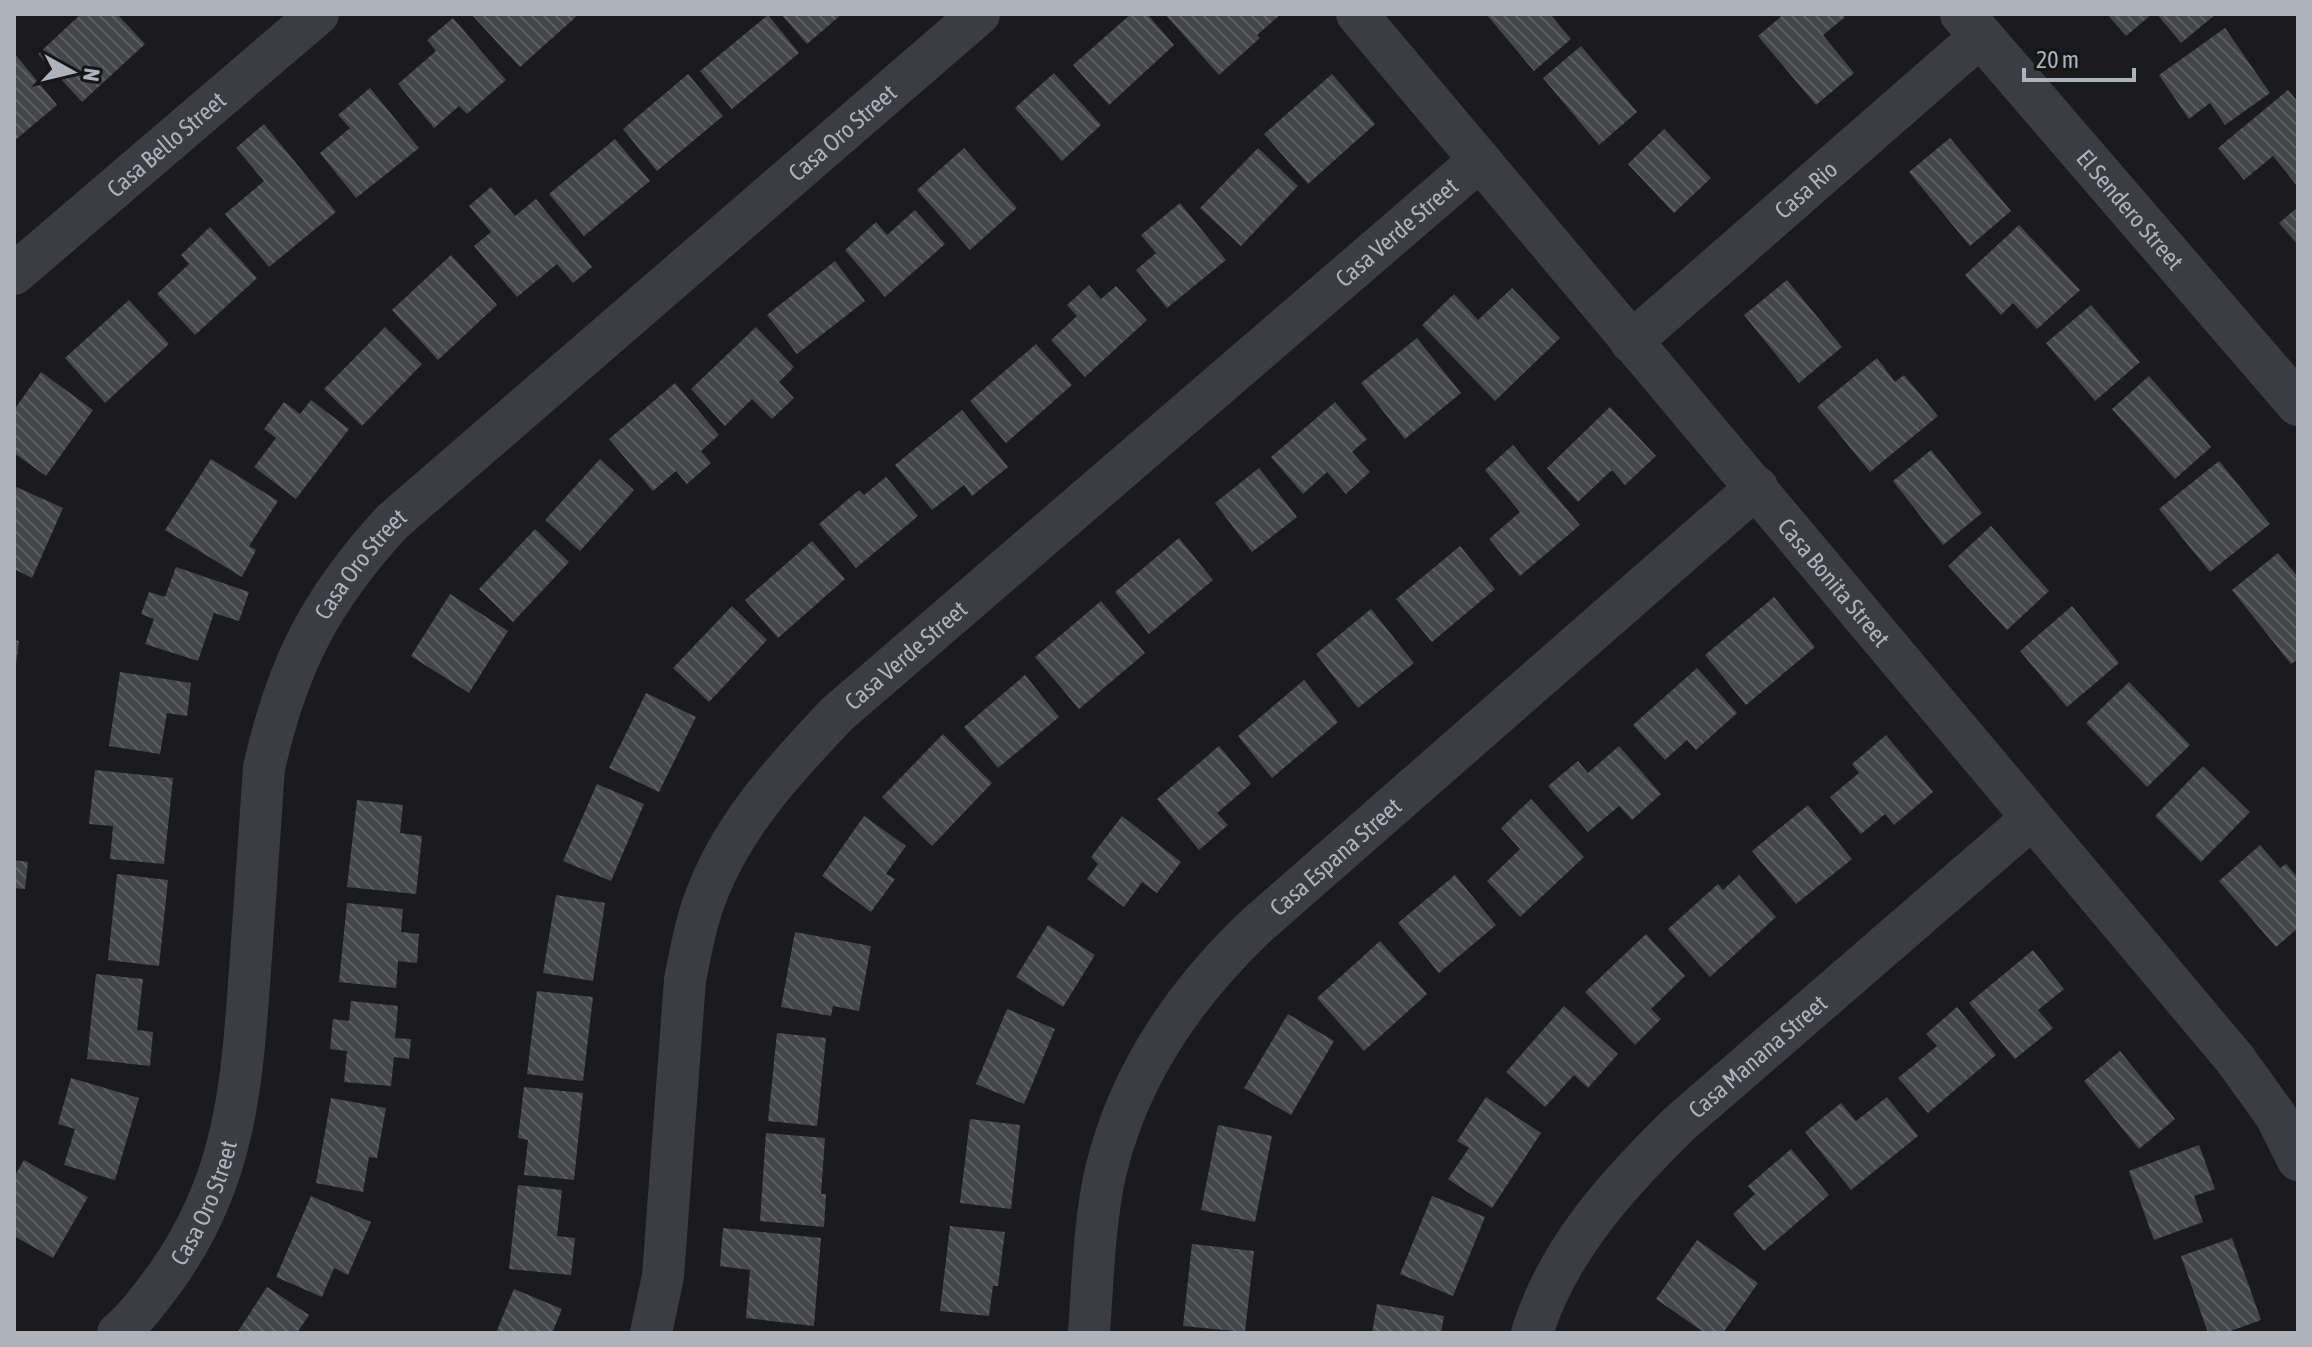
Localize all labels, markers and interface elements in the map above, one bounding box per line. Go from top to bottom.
north arrow [32,32,112,112]
scale bar [2024,32,2134,82]
text: 20 m [2036,46,2079,73]
text: N [78,67,106,83]
street label: Casa Oro Street [783,79,901,186]
street label: Casa Bello Street [101,86,231,202]
street label: El Sendero Street [2071,144,2189,275]
street label: Casa Rio [1769,155,1842,224]
street label: Casa Verde Street [1330,172,1463,292]
street label: Casa Oro Street [308,503,411,624]
street label: Casa Bonita Street [1773,513,1896,652]
street label: Casa Verde Street [839,595,972,715]
street label: Casa Espana Street [1264,792,1406,921]
street label: Casa Manana Street [1683,989,1832,1123]
street label: Casa Oro Street [164,1137,242,1270]

